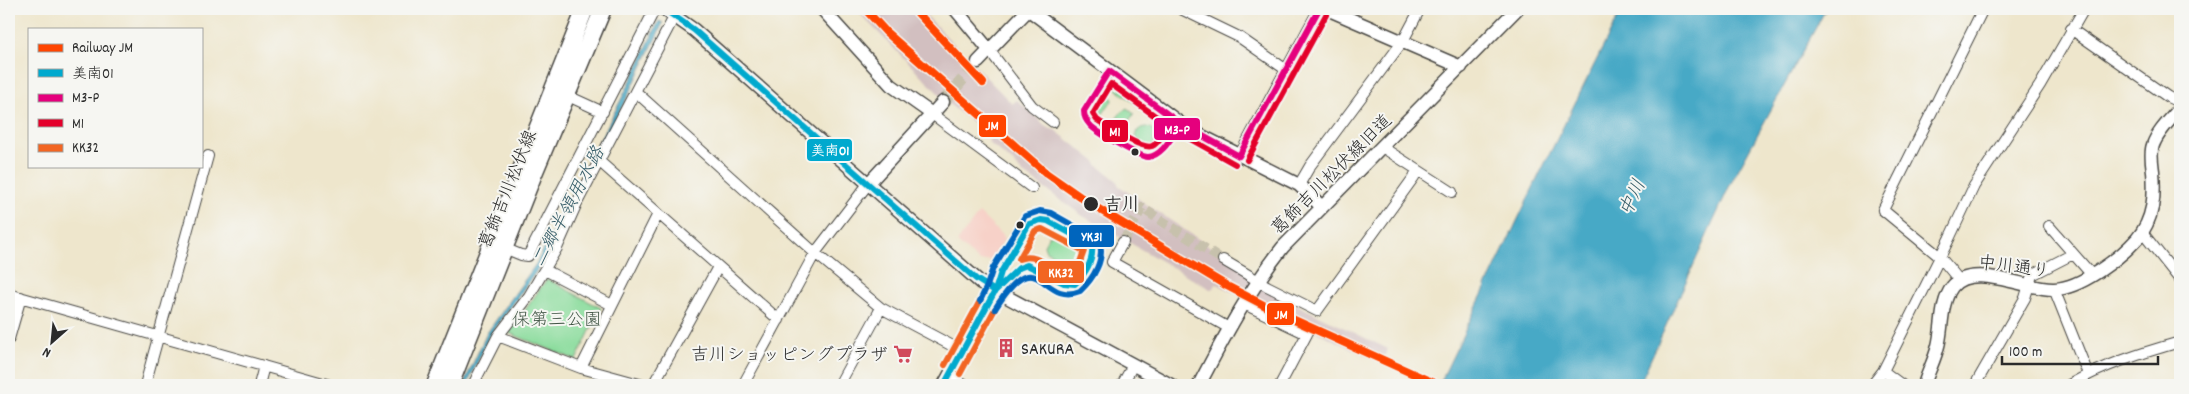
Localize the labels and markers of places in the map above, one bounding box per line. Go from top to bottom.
unlabelled marker [1130,147,1140,157]
place label: 吉川 [1104,194,1140,219]
marker: 吉川 [1082,195,1100,213]
unlabelled marker [1015,220,1025,230]
building icon: SAKURA [995,337,1017,359]
place label: SAKURA [1021,338,1075,363]
supermarket icon: 吉川ショッピングプラザ [892,343,914,365]
place label: 吉川ショッピングプラザ [691,344,888,369]

